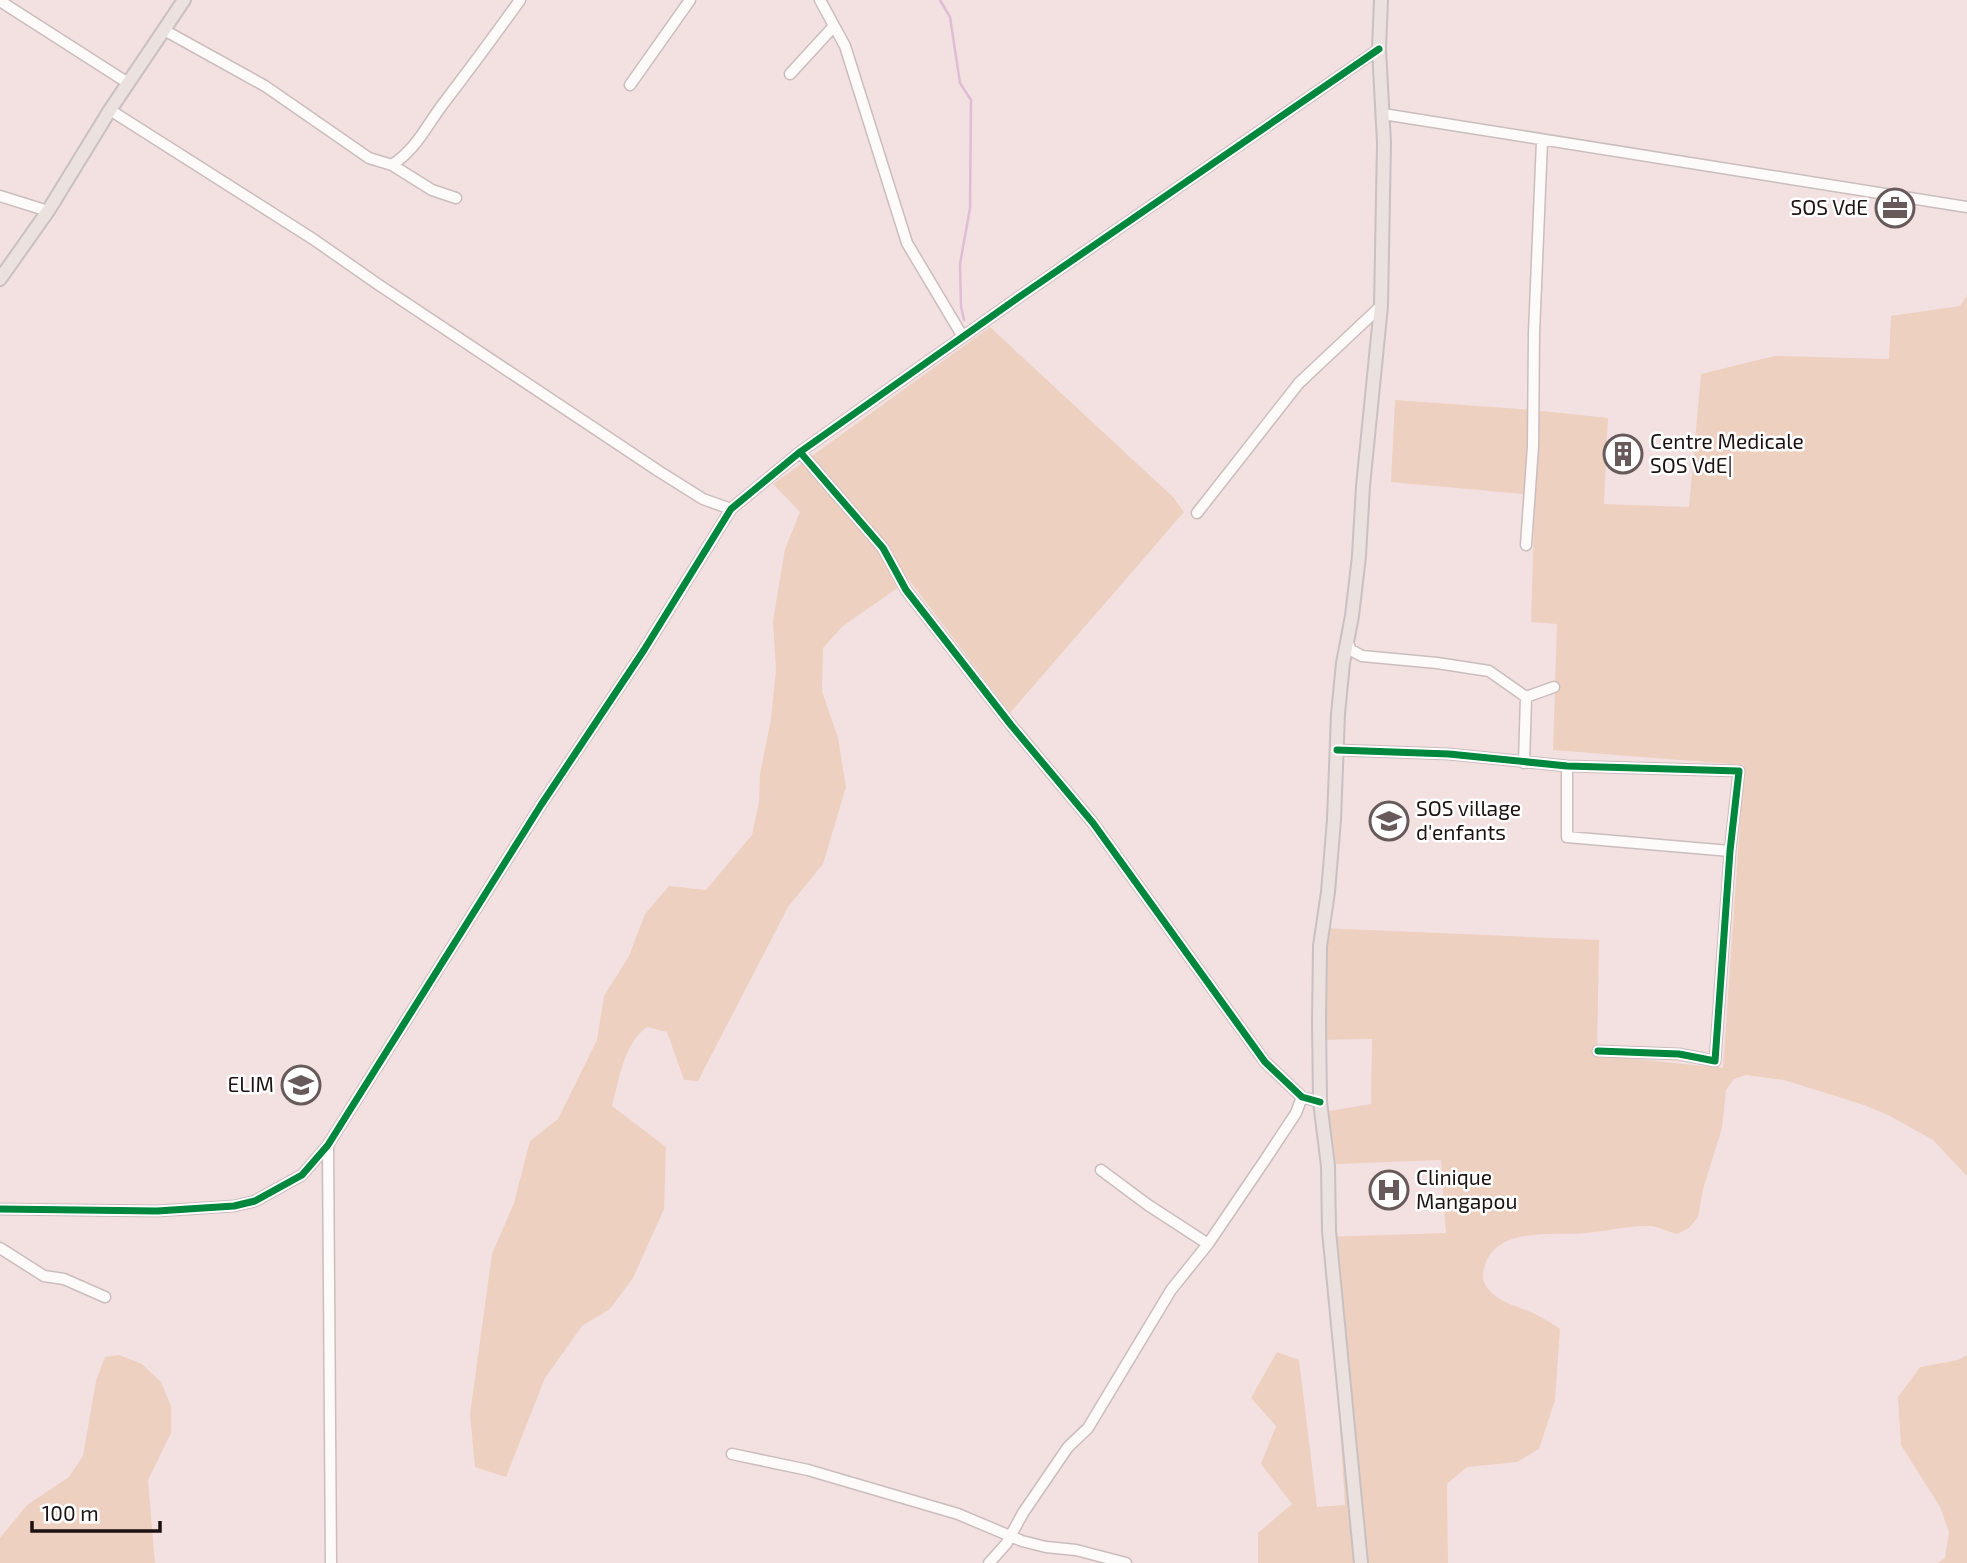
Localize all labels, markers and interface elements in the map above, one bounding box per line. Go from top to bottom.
office icon: SOS VdE [1874,187,1916,229]
place label: SOS VdE [1790,194,1868,219]
place label: Centre Medicale SOS VdE| [1650,428,1804,477]
building icon: Centre Medicale SOS VdE| [1602,433,1644,475]
place label: SOS village d'enfants [1416,795,1521,844]
school or university icon: SOS village d'enfants [1368,800,1410,842]
school or university icon: ELIM [280,1064,322,1106]
place label: ELIM [228,1071,274,1096]
place label: Clinique Mangapou [1416,1164,1517,1213]
hospital icon: Clinique Mangapou [1368,1169,1410,1211]
scale bar [32,1490,159,1534]
text: 100 m [42,1500,99,1525]

